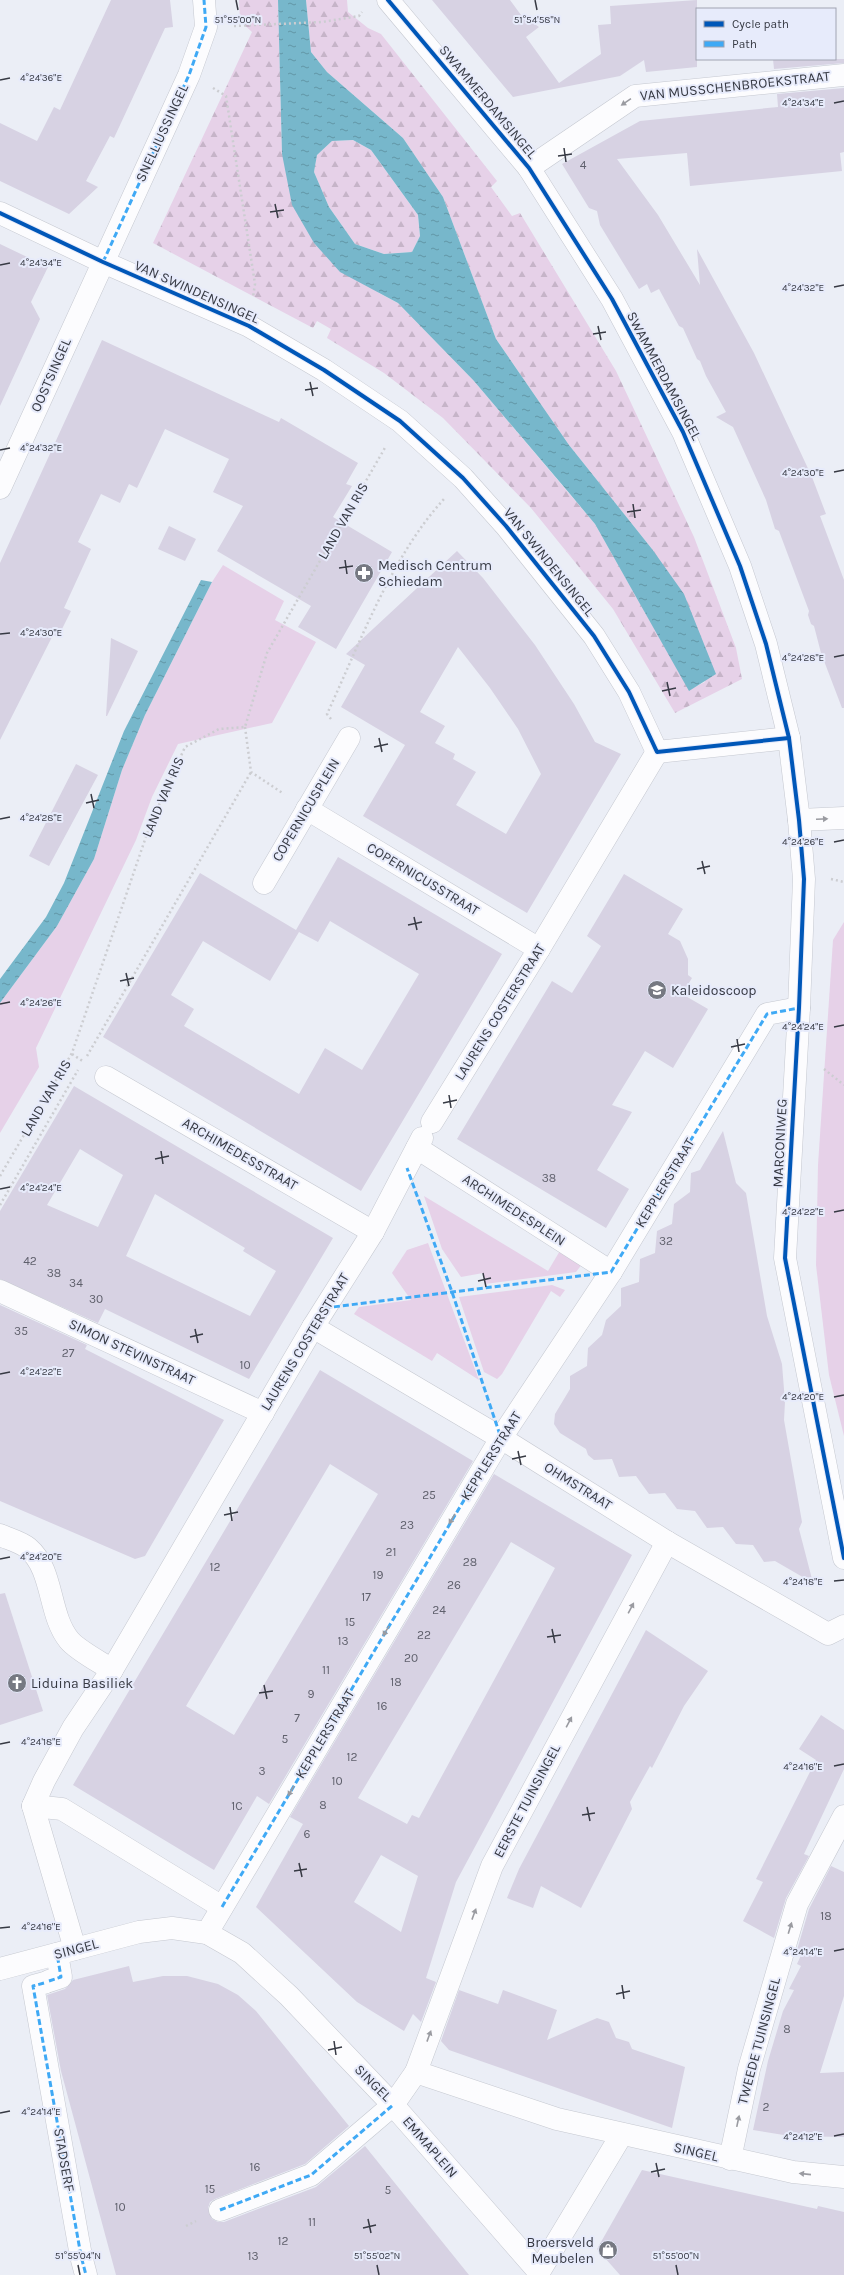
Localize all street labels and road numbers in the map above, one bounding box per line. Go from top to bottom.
street label: SWAMMERDAMSINGEL [435,42,541,163]
street label: VAN MUSSCHENBROEKSTRAAT [639,68,831,104]
street label: SNELLIUSSINGEL [132,81,192,185]
street label: VAN SWINDENSINGEL [132,257,262,327]
street label: SWAMMERDAMSINGEL [623,309,705,444]
street label: OOSTSINGEL [27,335,75,415]
street label: LAND VAN RIS [314,479,372,563]
street label: VAN SWINDENSINGEL [500,504,598,620]
street label: LAND VAN RIS [138,754,188,840]
street label: COPERNICUSPLEIN [269,755,343,865]
street label: COPERNICUSSTRAAT [364,839,482,919]
street label: LAURENS COSTERSTRAAT [451,941,549,1083]
street label: LAND VAN RIS [17,1056,75,1140]
street label: MARCONIWEG [769,1098,791,1188]
street label: ARCHIMEDESSTRAAT [179,1114,301,1194]
street label: KEPPLERSTRAAT [632,1135,698,1231]
street label: ARCHIMEDESPLEIN [459,1170,569,1250]
street label: LAURENS COSTERSTRAAT [257,1270,353,1414]
street label: SIMON STEVINSTRAAT [66,1315,198,1389]
street label: KEPPLERSTRAAT [457,1408,525,1504]
street label: OHMSTRAAT [541,1458,615,1514]
street label: KEPPLERSTRAAT [292,1686,358,1782]
street label: EERSTE TUINSINGEL [490,1741,564,1861]
street label: SINGEL [52,1935,101,1963]
street label: TWEEDE TUINSINGEL [734,1975,784,2106]
street label: SINGEL [351,2061,395,2105]
street label: EMMAPLEIN [399,2113,461,2181]
street label: STADSERF [50,2127,78,2193]
street label: SINGEL [672,2139,720,2165]

